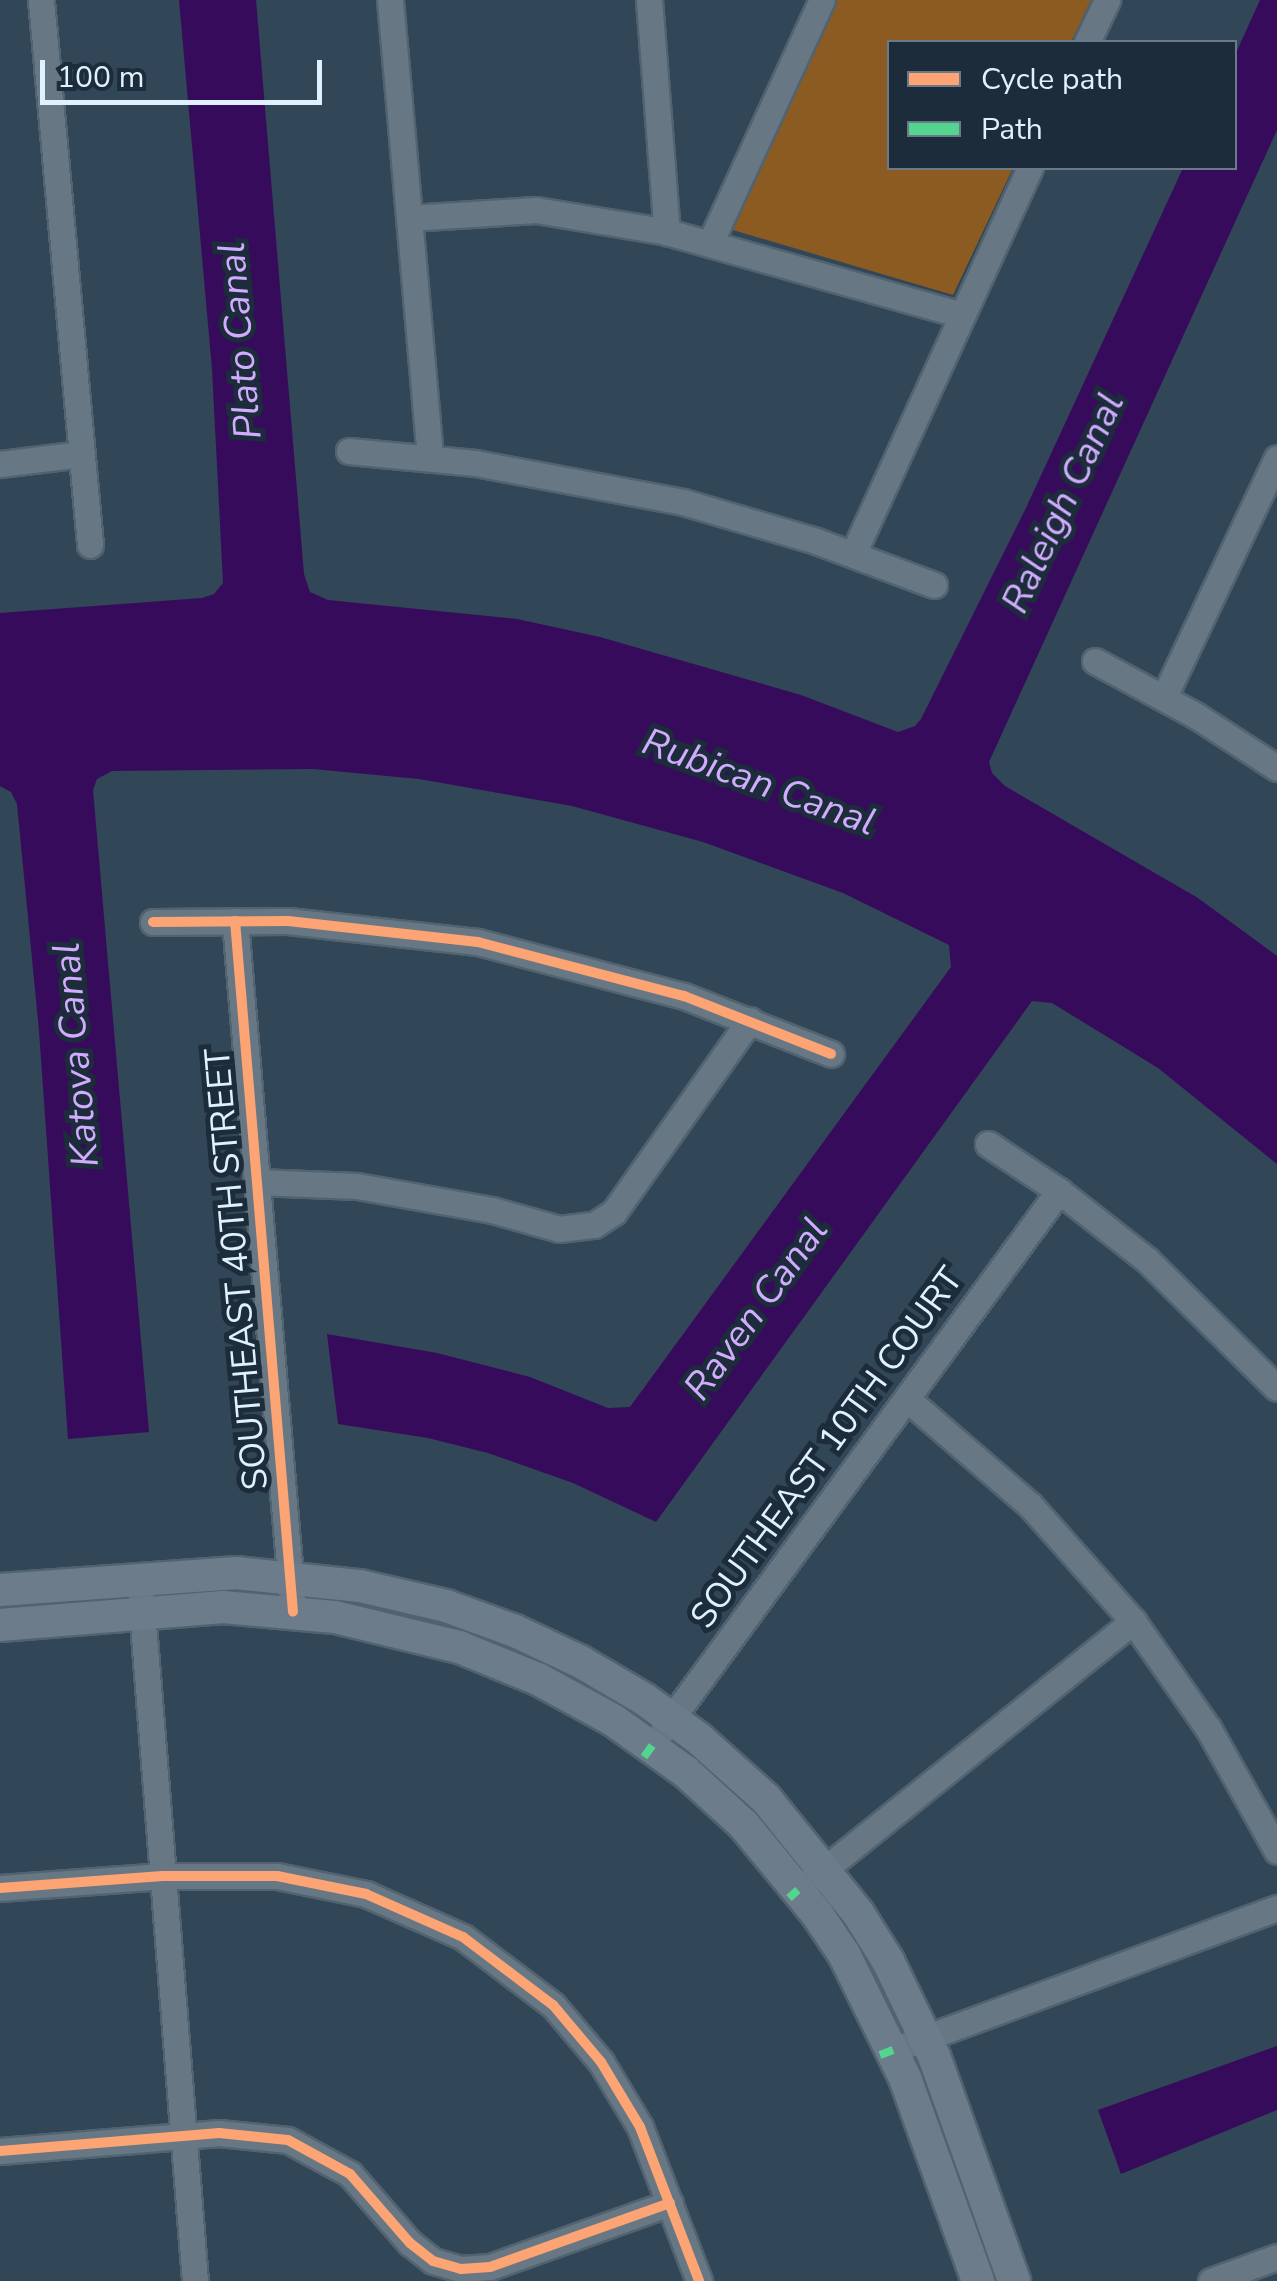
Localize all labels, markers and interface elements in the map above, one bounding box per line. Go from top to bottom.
scale bar [45,40,328,102]
legend [887,40,1237,170]
text: 100 m [57,57,144,98]
text: Cycle path [981,59,1123,100]
text: Path [981,109,1043,150]
water label: Plato Canal [209,241,271,441]
water label: Raleigh Canal [992,386,1134,620]
water label: Rubican Canal [636,719,882,845]
water label: Katova Canal [43,941,109,1169]
street label: SOUTHEAST 40TH STREET [197,1046,277,1492]
water label: Raven Canal [675,1209,837,1409]
street label: SOUTHEAST 10TH COURT [682,1260,972,1636]

